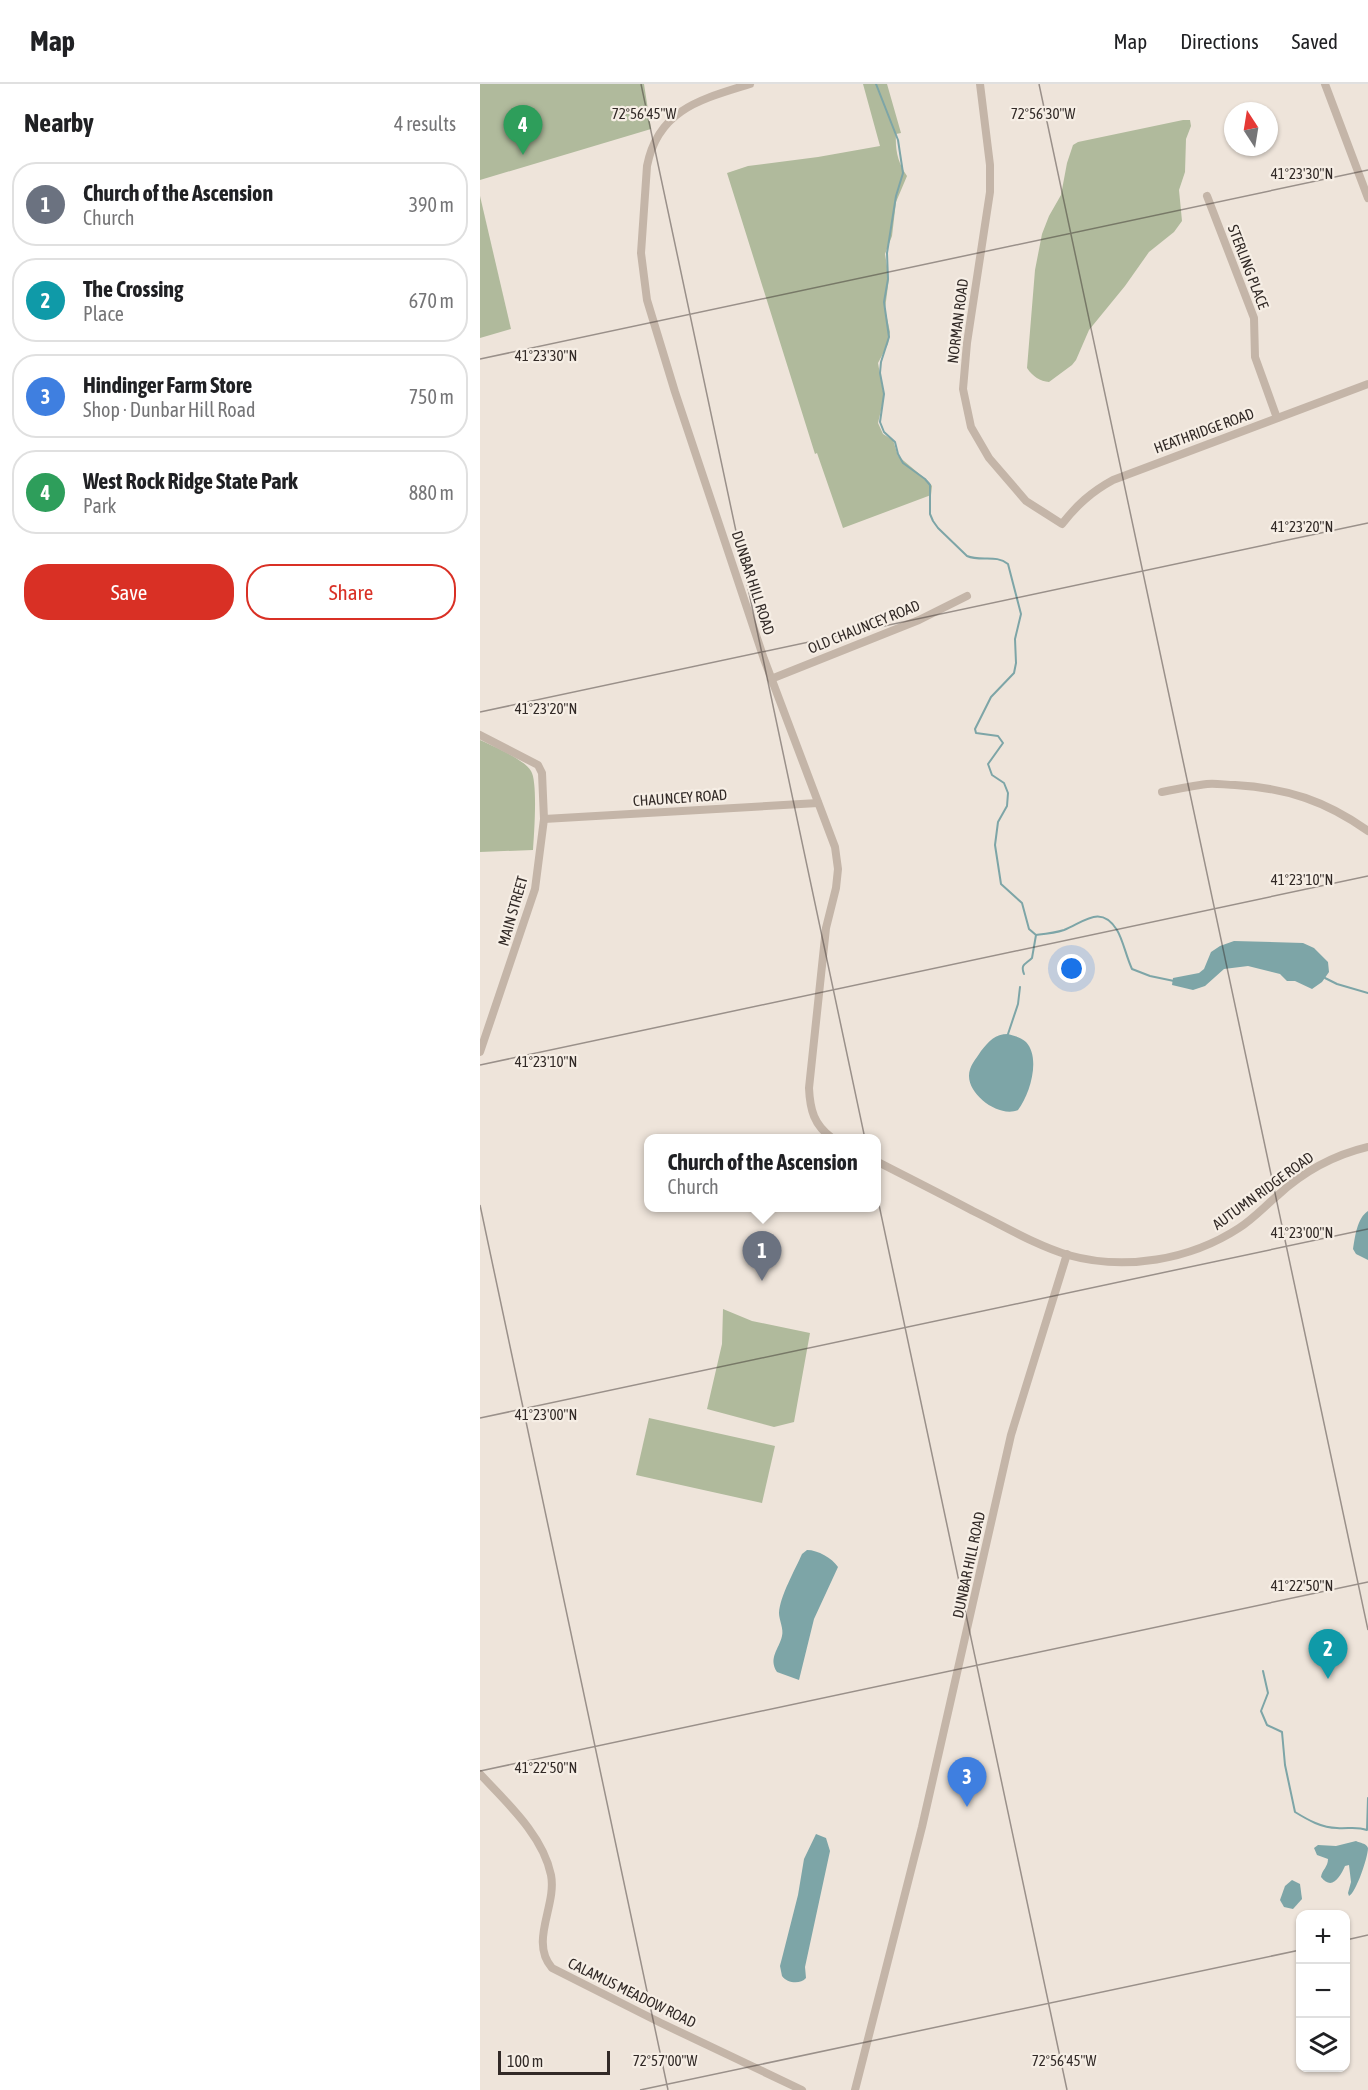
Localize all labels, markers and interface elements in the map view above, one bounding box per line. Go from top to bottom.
text: Map [30,25,75,57]
text: Map [1113,29,1147,53]
text: Directions [1180,29,1259,53]
text: Saved [1292,29,1338,53]
north arrow [1224,102,1278,156]
text: 72°56'45"W [612,105,676,122]
text: 72°56'30"W [1011,105,1075,122]
pin: 4 [504,106,543,155]
text: Nearby [24,108,94,138]
text: 4 results [394,112,456,135]
text: 41°23'30"N [1271,165,1333,182]
text: Church of the Ascension [83,180,273,206]
text: 1 [41,193,50,216]
text: 390 m [409,193,454,216]
text: Church [83,206,134,229]
street label: STERLING PLACE [1225,222,1273,312]
text: The Crossing [83,276,183,302]
street label: NORMAN ROAD [944,278,971,364]
text: 2 [41,289,50,312]
text: 670 m [409,289,454,312]
text: Place [83,302,124,325]
text: 41°23'30"N [515,347,577,364]
text: Hindinger Farm Store [83,372,252,398]
text: 3 [41,385,50,408]
text: 750 m [409,385,454,408]
text: Shop · Dunbar Hill Road [83,398,255,421]
street label: HEATHRIDGE ROAD [1152,405,1256,456]
text: West Rock Ridge State Park [83,468,298,494]
text: 4 [41,481,50,504]
text: 880 m [409,481,454,504]
text: Park [83,494,116,517]
text: 41°23'20"N [1271,518,1333,535]
street label: DUNBAR HILL ROAD [729,529,778,637]
button: Save [24,564,234,620]
button: Share [246,564,456,620]
street label: OLD CHAUNCEY ROAD [805,596,922,657]
text: 41°23'20"N [515,700,577,717]
street label: CHAUNCEY ROAD [632,786,728,809]
text: 41°23'10"N [1271,871,1333,888]
street label: MAIN STREET [494,874,531,948]
your location [1057,954,1086,983]
text: 41°23'10"N [515,1053,577,1070]
popup [644,1134,881,1212]
street label: AUTUMN RIDGE ROAD [1209,1148,1316,1233]
text: Church of the Ascension [667,1149,858,1175]
text: Church [667,1175,719,1198]
text: 41°23'00"N [1271,1224,1333,1241]
pin: 1 [742,1232,782,1281]
text: 41°23'00"N [515,1406,577,1423]
street label: DUNBAR HILL ROAD [949,1510,988,1620]
text: 41°22'50"N [1271,1577,1333,1594]
pin: 2 [1308,1630,1348,1679]
pin: 3 [948,1758,986,1807]
text: 41°22'50"N [515,1759,577,1776]
map controls [1296,1910,1350,2072]
button: + [1296,1910,1350,1964]
street label: CALAMUS MEADOW ROAD [566,1954,699,2031]
button: − [1296,1964,1350,2018]
button: layers [1296,2018,1350,2072]
scale bar [498,2048,610,2076]
text: 100 m [507,2052,543,2070]
text: 72°57'00"W [633,2052,697,2069]
text: 72°56'45"W [1032,2052,1096,2069]

